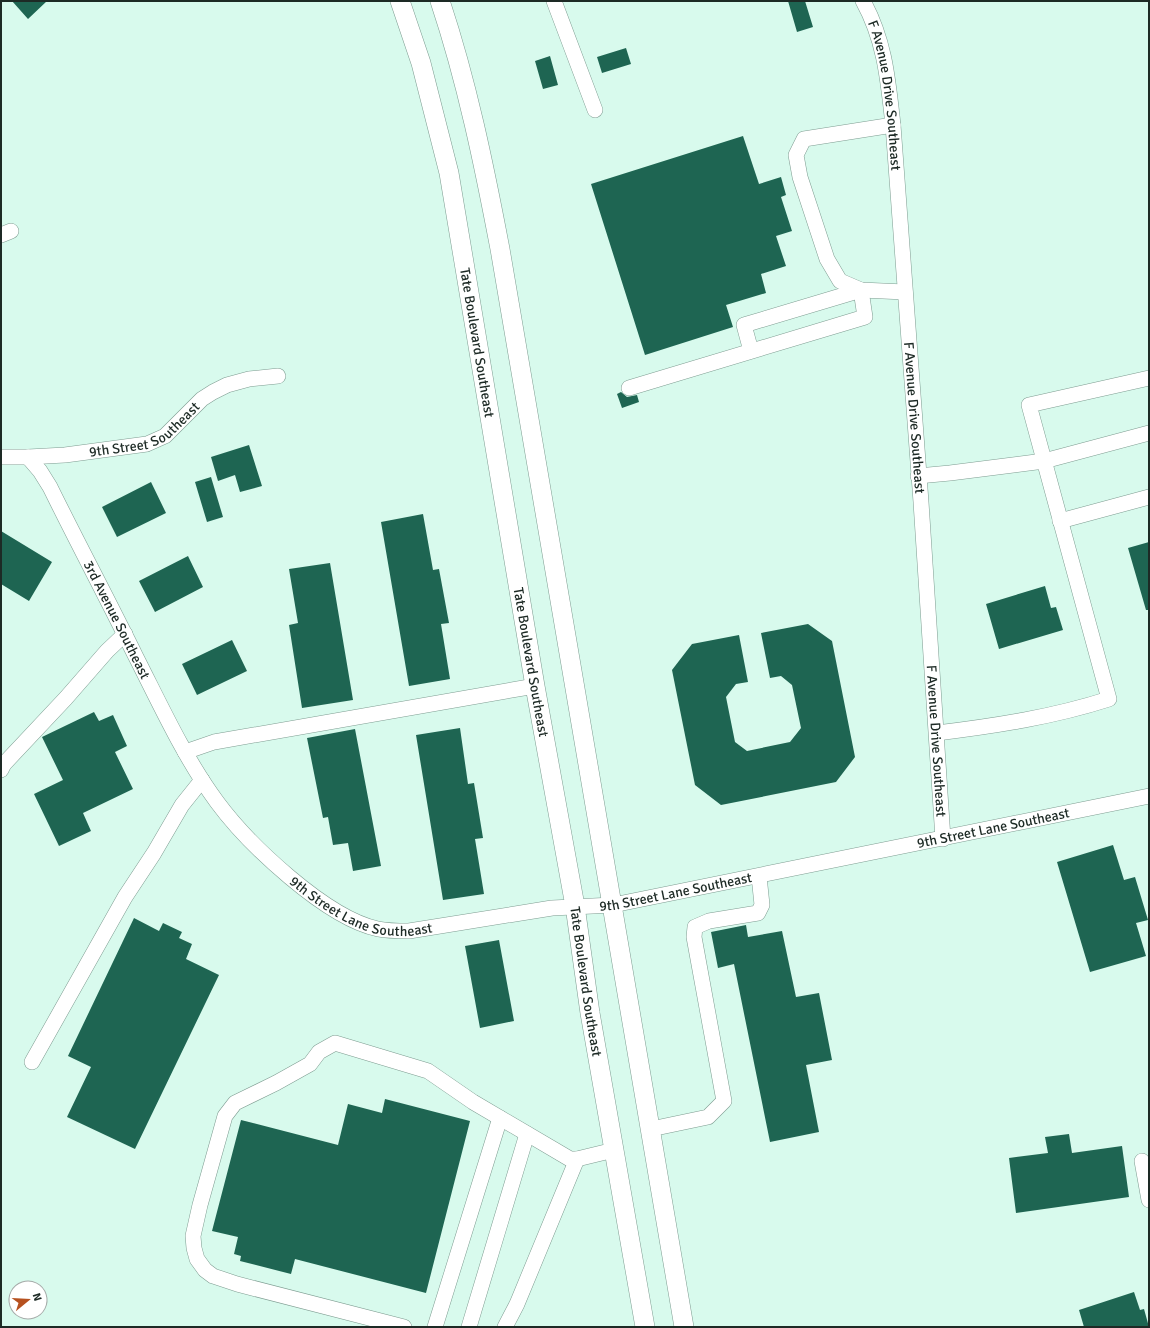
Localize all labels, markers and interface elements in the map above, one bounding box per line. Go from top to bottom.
street label: F Avenue Drive Southeast [864,18,904,171]
street label: Tate Boulevard Southeast [456,267,498,419]
street label: F Avenue Drive Southeast [900,341,928,494]
street label: 9th Street Southeast [88,398,203,461]
street label: 3rd Avenue Southeast [80,558,154,682]
street label: Tate Boulevard Southeast [510,586,552,738]
street label: F Avenue Drive Southeast [923,664,950,818]
street label: 9th Street Lane Southeast [915,804,1071,852]
street label: 9th Street Lane Southeast [599,869,754,915]
street label: 9th Street Lane Southeast [286,873,434,940]
street label: Tate Boulevard Southeast [566,905,605,1058]
north arrow [8,1280,48,1320]
text: N [30,1291,44,1303]

